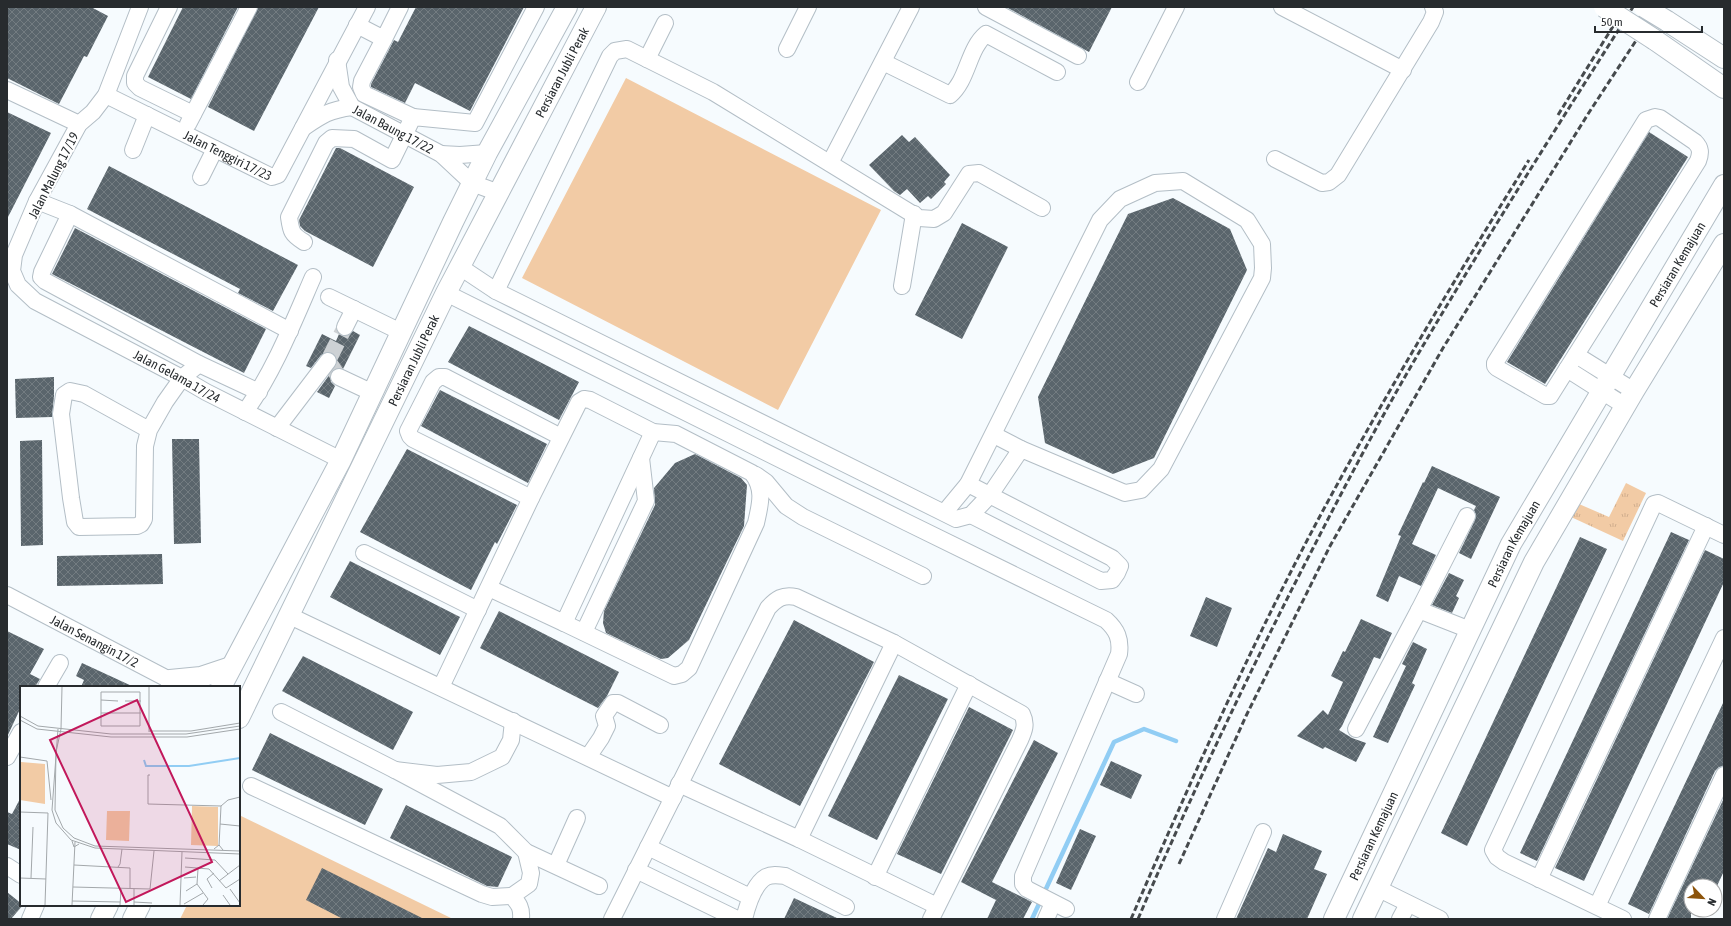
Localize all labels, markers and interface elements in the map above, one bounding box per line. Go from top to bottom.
scale bar [1595,8,1702,34]
text: 50 m [1601,15,1623,29]
street label: Persiaran Jubli Perak [532,25,592,120]
street label: Jalan Baung 17/22 [350,102,436,157]
street label: Jalan Tenggiri 17/23 [181,128,274,184]
street label: Jalan Malung 17/19 [25,130,82,221]
street label: Persiaran Kemajuan [1646,219,1708,310]
street label: Persiaran Jubli Perak [385,312,442,409]
street label: Jalan Gelama 17/24 [131,347,223,406]
street label: Persiaran Kemajuan [1485,498,1543,590]
street label: Jalan Senangin 17/2 [48,612,141,671]
inset map [20,686,240,906]
street label: Persiaran Kemajuan [1346,789,1401,883]
north arrow [1683,878,1723,918]
text: N [1705,897,1719,908]

